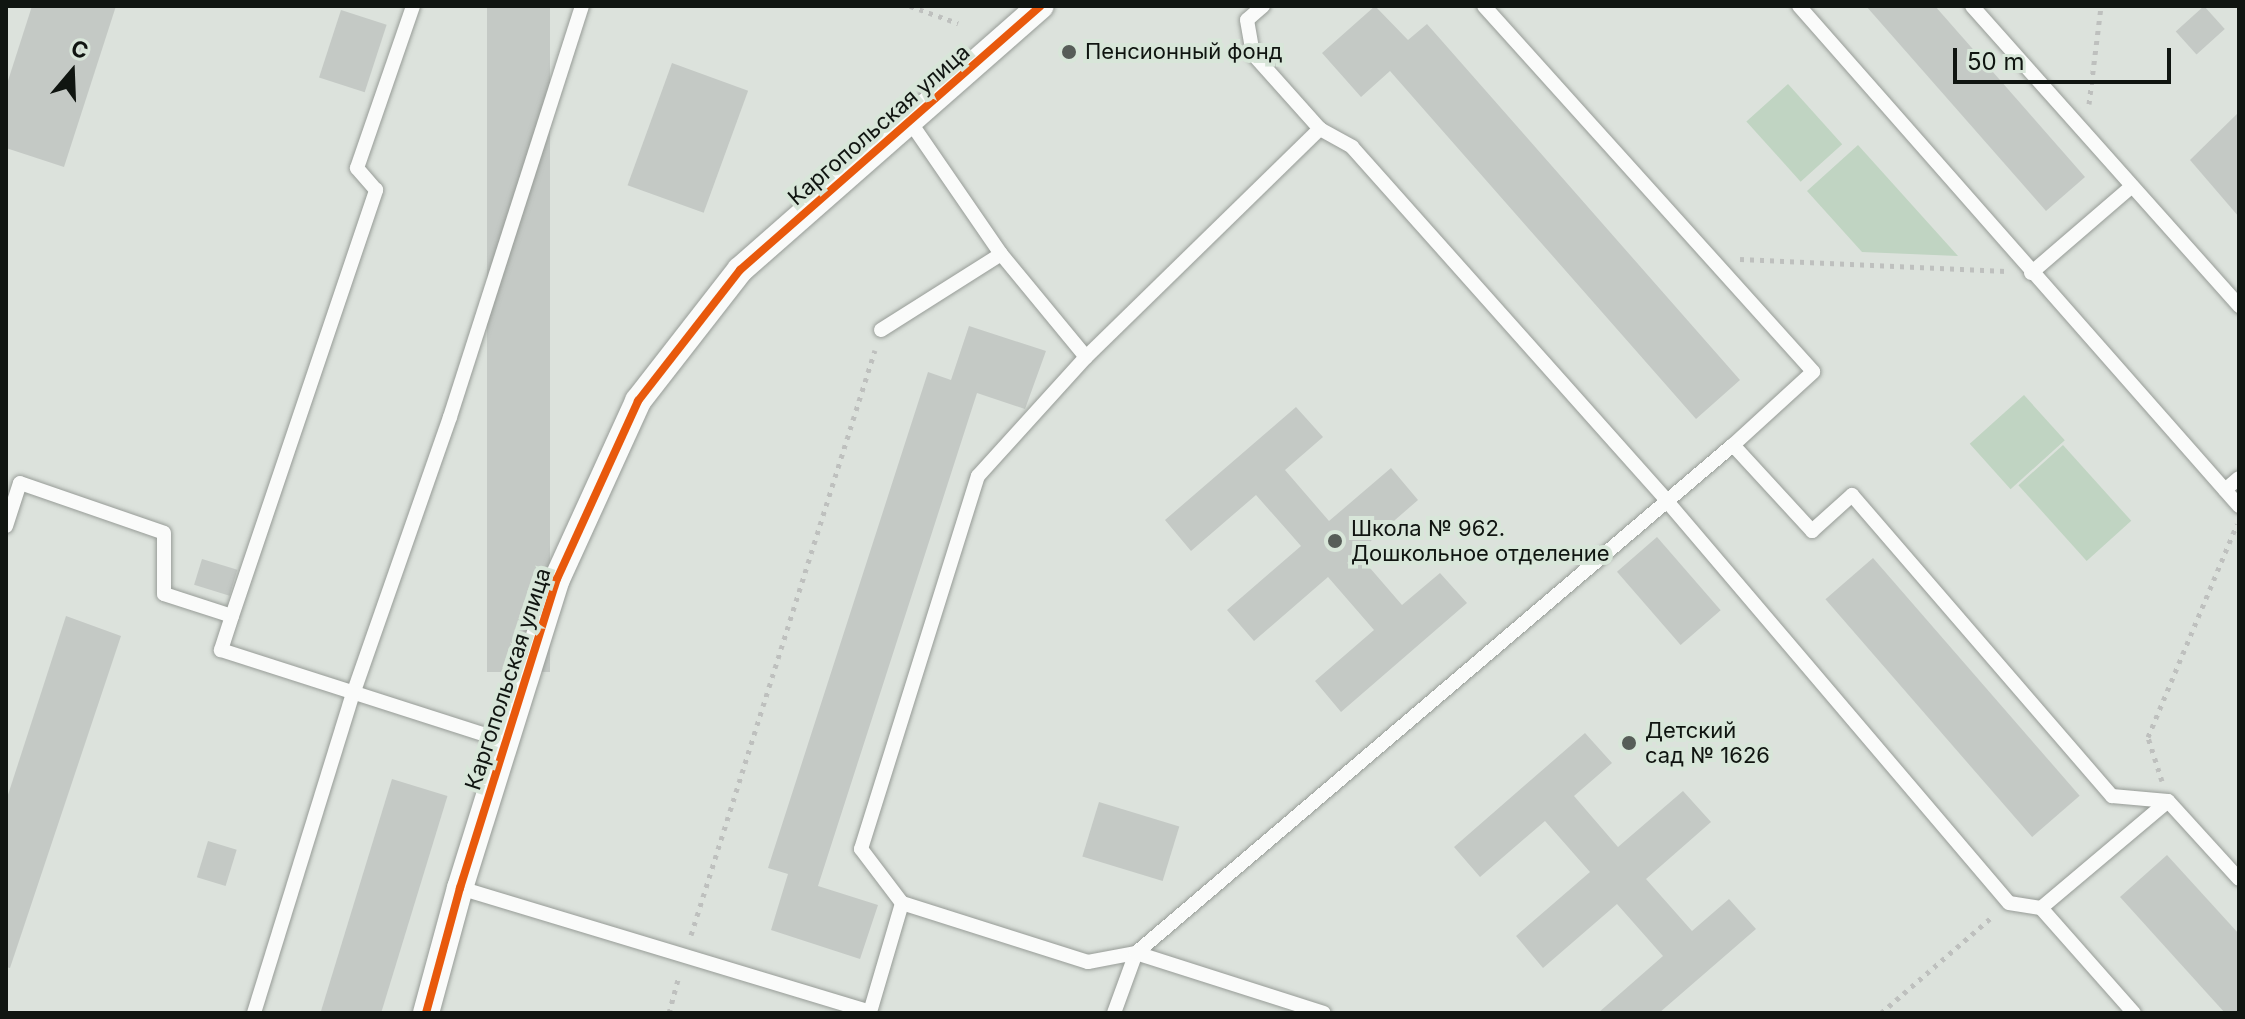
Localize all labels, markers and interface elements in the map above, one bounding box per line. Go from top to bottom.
north arrow [32,32,112,112]
scale bar [1957,32,2175,82]
text: С [68,34,92,64]
street label: Каргопольская улица [783,39,975,211]
place label: Пенсионный фонд [1085,39,1283,65]
marker: Пенсионный фонд [1060,43,1078,61]
text: 50 m [1967,47,2025,76]
place label: Школа № 962. Дошкольное отделение [1351,515,1609,566]
marker: Школа № 962. Дошкольное отделение [1326,532,1344,550]
street label: Каргопольская улица [460,565,556,793]
place label: Детский сад № 1626 [1645,717,1770,768]
marker: Детский сад № 1626 [1620,734,1638,752]

